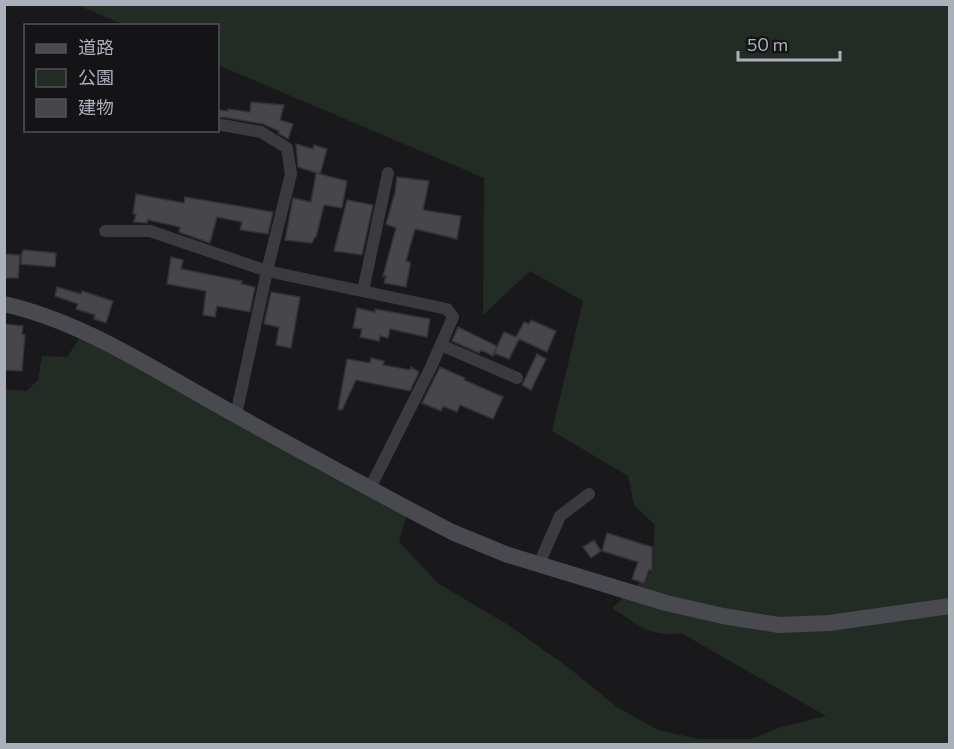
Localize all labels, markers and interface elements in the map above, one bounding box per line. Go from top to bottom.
legend [24,24,219,132]
scale bar [738,24,840,62]
text: 50 m [747,33,788,55]
text: 道路 [78,36,114,58]
text: 公園 [78,66,114,88]
text: 建物 [78,96,114,118]

